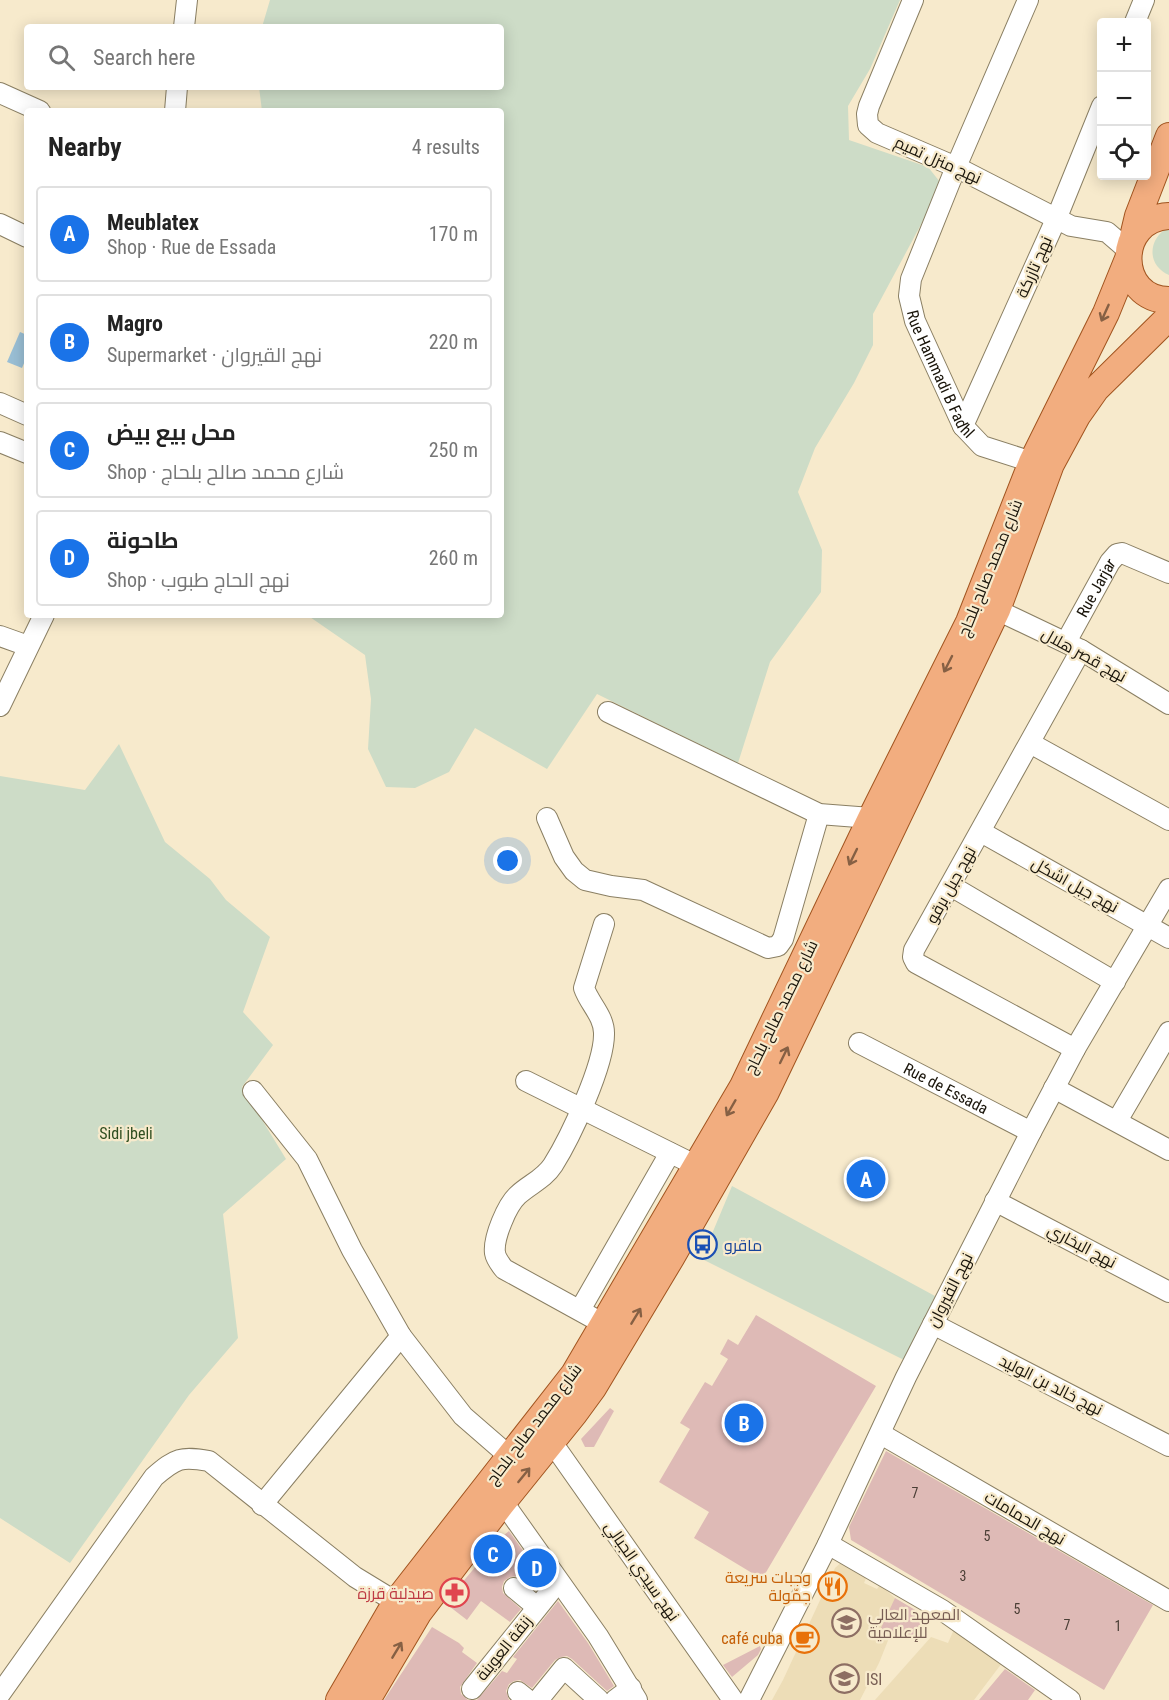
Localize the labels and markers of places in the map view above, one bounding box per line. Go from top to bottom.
pin: A [846,1156,886,1202]
bus stop icon: ماقرو [687,1229,719,1261]
place label: ماقرو [724,1236,762,1255]
pin: B [724,1400,764,1446]
pin: C [474,1532,512,1576]
pin: D [518,1546,556,1590]
place label: وجبات سريعة جمّولة [725,1568,811,1605]
restaurant icon: وجبات سريعة جمّولة [816,1570,848,1602]
pharmacy icon: صيدلية قرزة [439,1577,471,1609]
place label: صيدلية قرزة [358,1584,434,1603]
place label: المعهد العالي للإعلامية [868,1605,960,1642]
school or university icon: المعهد العالي للإعلامية [831,1607,863,1639]
cafe icon: café cuba [788,1622,820,1654]
place label: café cuba [721,1629,783,1648]
school or university icon: ISI [829,1663,861,1695]
place label: ISI [866,1670,882,1689]

